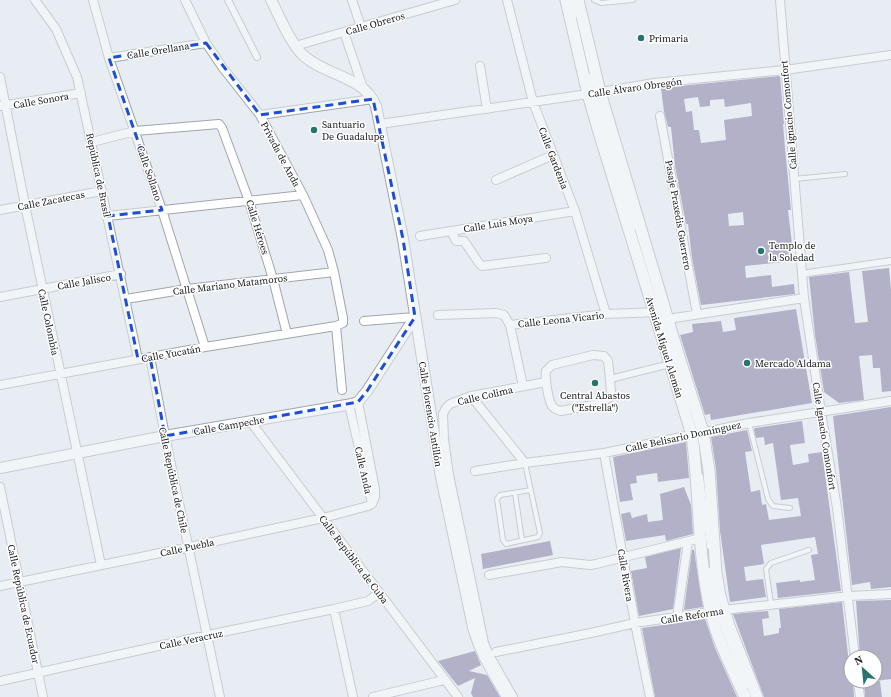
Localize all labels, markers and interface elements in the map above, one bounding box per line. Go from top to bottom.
street label: Calle Obreros [344,9,406,38]
place label: Primaria [649,32,689,45]
marker: Primaria [636,33,646,43]
street label: Calle Orellana [126,39,191,62]
street label: Calle Ignacio Comonfort [777,59,800,170]
street label: Calle Álvaro Obregón [587,74,683,101]
street label: Calle Sonora [12,89,71,112]
place label: Santuario De Guadalupe [322,118,384,143]
street label: Privada de Anda [258,119,304,190]
marker: Santuario De Guadalupe [309,125,319,135]
street label: Calle Gardenia [536,125,572,192]
street label: República de Brasil [83,132,114,218]
street label: Calle Sollano [134,144,165,203]
street label: Pasaje Praxedis Guerrero [662,159,695,272]
street label: Calle Zacatecas [16,188,86,213]
street label: Calle Héroes [243,198,272,256]
street label: Calle Luis Moya [462,211,535,235]
place label: Templo de la Soledad [769,239,816,264]
marker: Templo de la Soledad [756,246,766,256]
street label: Calle Jalisco [56,270,112,293]
street label: Calle Mariano Matamoros [172,271,288,298]
street label: Calle Colombia [35,288,62,358]
street label: Avenida Miguel Alemán [643,295,686,400]
street label: Calle Leona Vicario [517,308,605,330]
street label: Calle Yucatán [140,342,202,365]
place label: Mercado Aldama [755,357,832,370]
marker: Mercado Aldama [742,358,752,368]
street label: Calle Florencio Antillón [416,361,445,468]
marker: Central Abastos ("Estrella") [590,378,600,388]
street label: Calle Ignacio Comonfort [810,381,840,492]
street label: Calle Colima [456,383,515,408]
place label: Central Abastos ("Estrella") [560,389,630,414]
street label: Calle Campeche [193,413,266,438]
street label: Calle Belisario Domínguez [624,418,742,455]
street label: Calle República de Chile [156,426,191,534]
street label: Calle Anda [352,445,375,496]
street label: Calle República de Cuba [316,512,392,607]
street label: Calle Puebla [159,535,216,560]
street label: Calle República de Ecuador [4,543,43,666]
street label: Calle Rivera [614,548,637,603]
street label: Calle Reforma [660,604,725,627]
street label: Calle Veracruz [158,626,224,653]
north arrow [843,649,883,689]
text: N [852,652,866,669]

